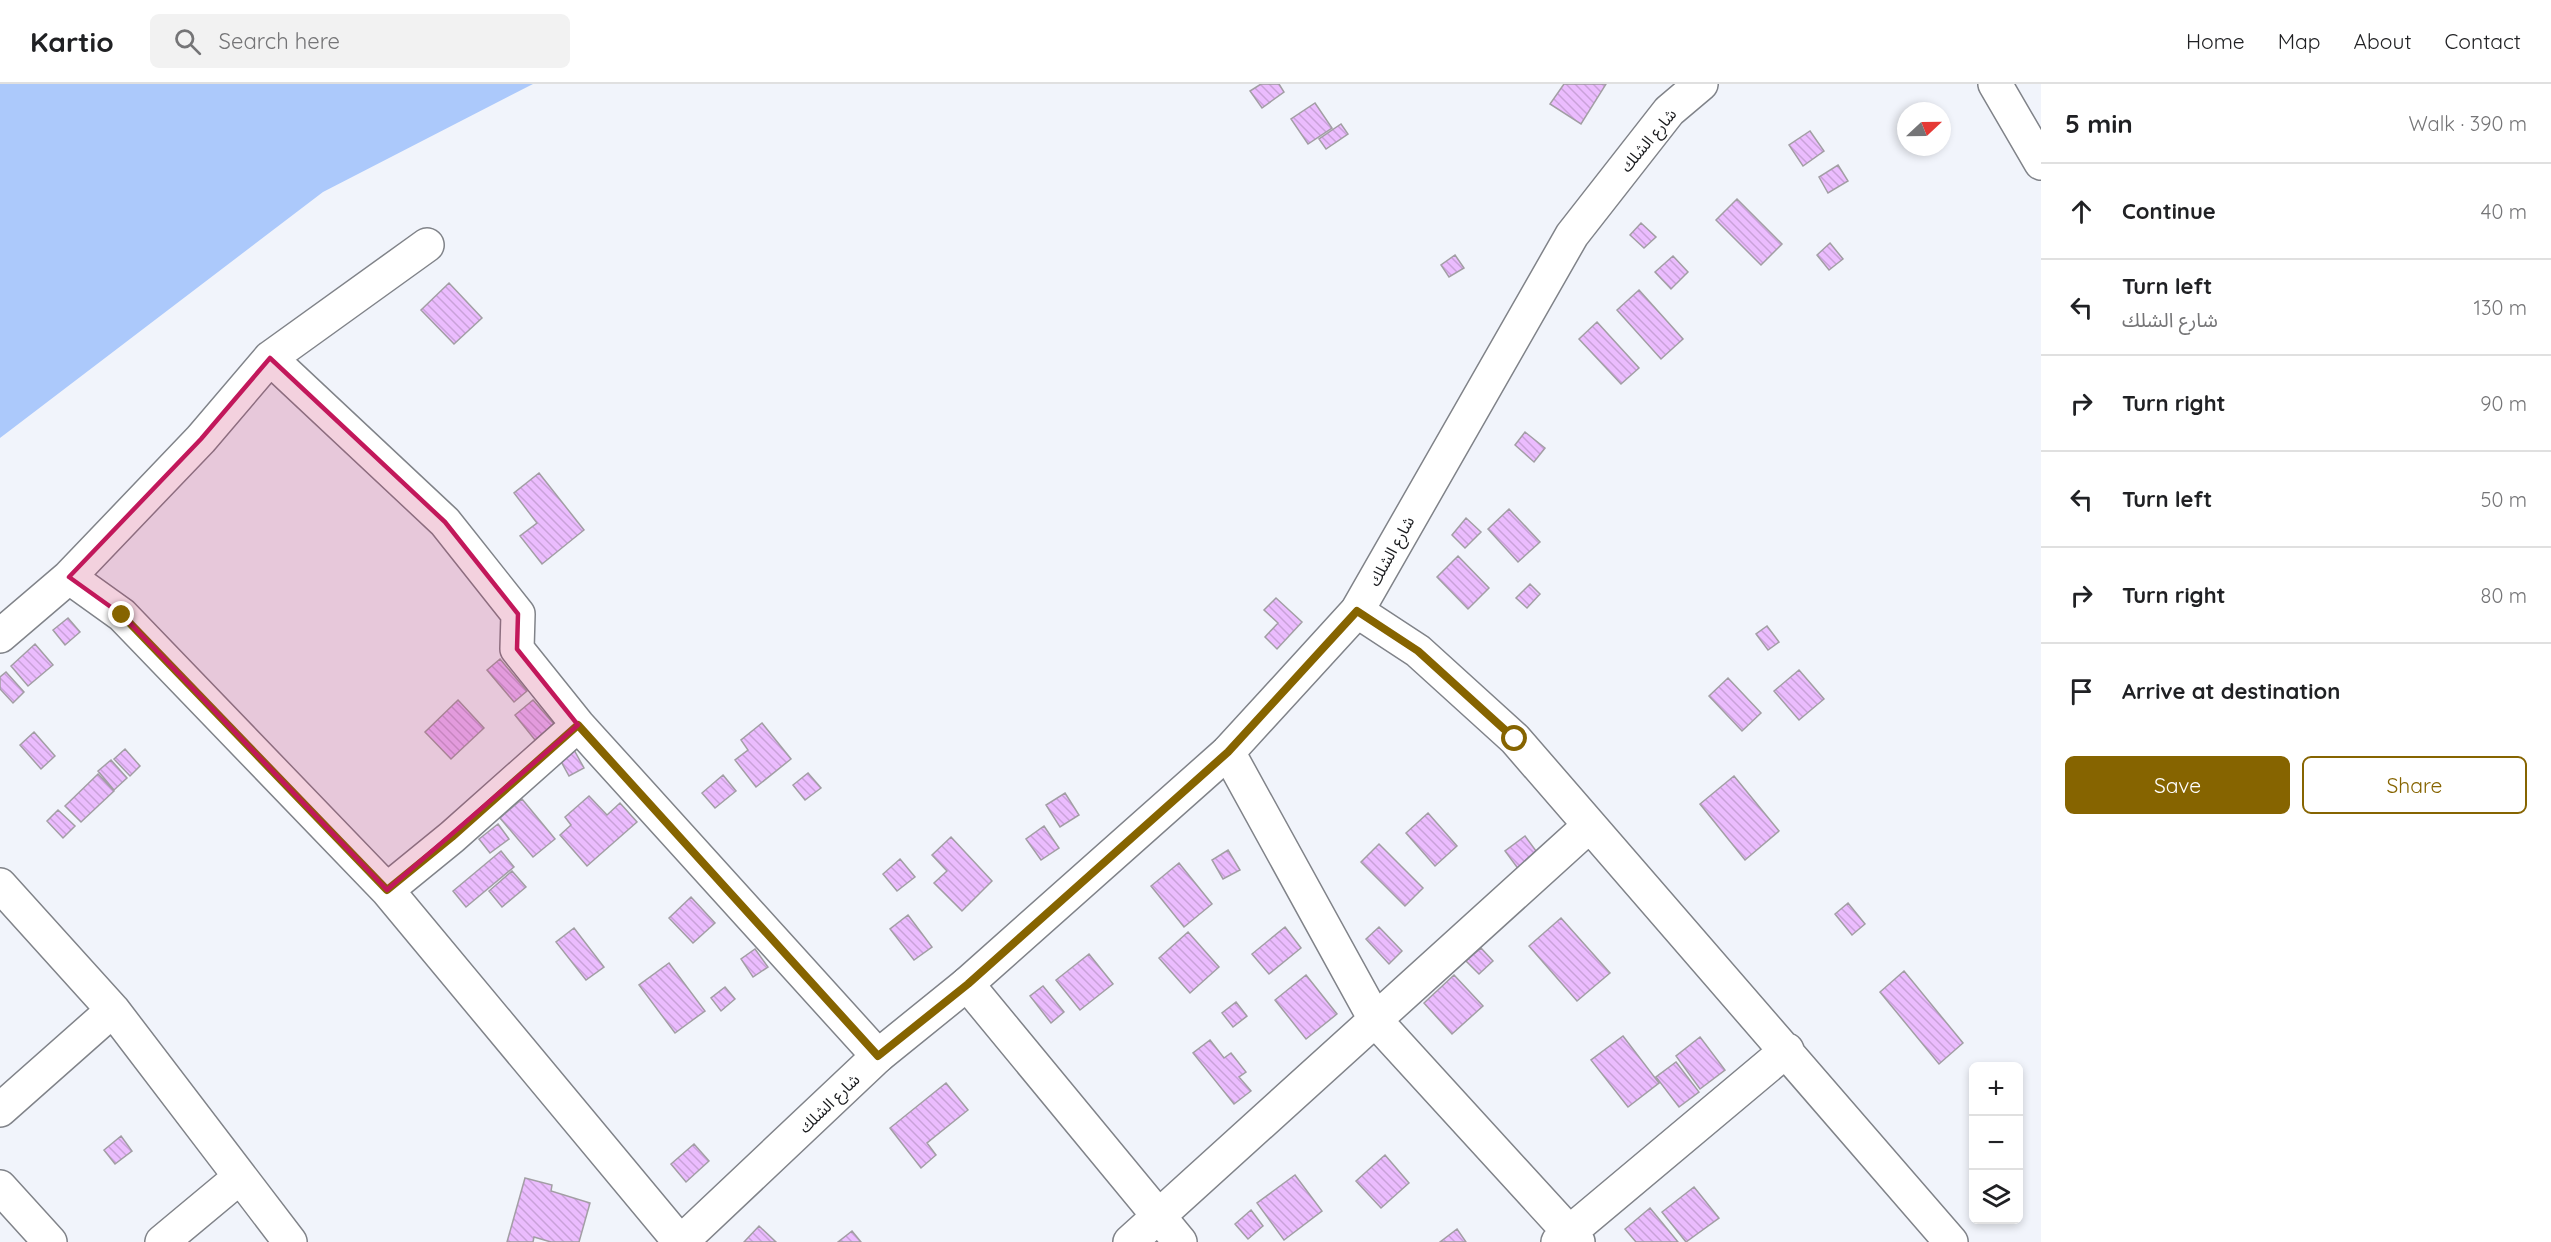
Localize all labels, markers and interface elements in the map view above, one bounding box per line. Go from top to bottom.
search box [150,14,570,68]
text: Kartio [30,24,114,59]
icon: search [171,25,204,58]
text: Search here [219,27,340,55]
text: Home [2186,28,2245,54]
text: Map [2278,28,2321,54]
text: About [2354,28,2412,54]
text: Contact [2445,28,2521,54]
north arrow [1897,102,1951,156]
street label: شارع الشلك [1616,104,1683,178]
text: 5 min [2065,107,2133,140]
text: Walk · 390 m [2408,111,2527,136]
icon: ahead [2065,195,2098,228]
text: Continue [2122,197,2216,225]
text: 40 m [2481,199,2527,224]
text: Turn left [2122,272,2212,300]
icon: left [2065,291,2098,324]
text: 130 m [2474,295,2527,320]
text: شارع الشلك [2122,307,2218,332]
icon: right [2065,387,2098,420]
text: Turn right [2122,389,2226,417]
text: 90 m [2480,391,2527,416]
icon: left [2065,483,2098,516]
text: Turn left [2122,485,2212,513]
text: 50 m [2481,487,2527,512]
street label: شارع الشلك [1364,513,1421,591]
icon: right [2065,579,2098,612]
text: Turn right [2122,581,2226,609]
text: 80 m [2481,583,2527,608]
route end [108,601,134,627]
icon: arrive [2065,675,2098,708]
text: Arrive at destination [2122,677,2340,705]
route start [1501,725,1527,751]
button: Save [2065,756,2290,814]
button: Share [2302,756,2527,814]
map controls [1969,1062,2023,1224]
button: + [1969,1062,2023,1116]
street label: شارع الشلك [794,1069,866,1139]
button: − [1969,1116,2023,1170]
button: layers [1969,1170,2023,1224]

